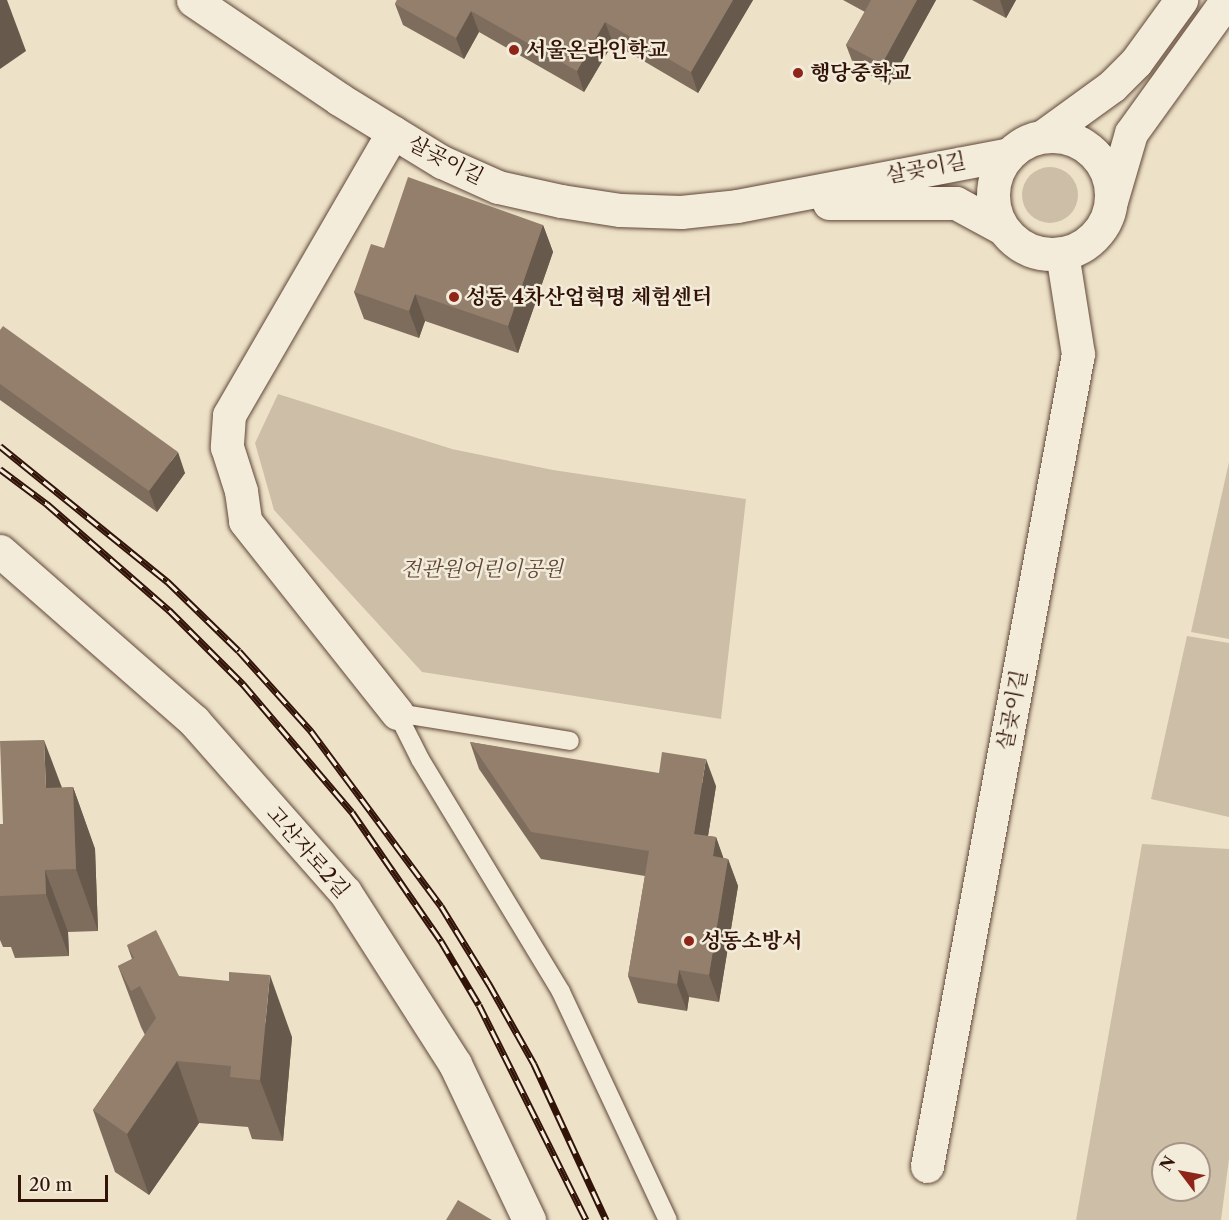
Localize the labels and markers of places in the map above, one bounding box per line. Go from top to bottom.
place label: 서울온라인학교 [526,37,668,63]
marker: 서울온라인학교 [507,43,521,57]
place label: 행당중학교 [810,60,911,86]
marker: 행당중학교 [791,66,805,80]
place label: 성동 4차산업혁명 체험센터 [466,284,712,310]
marker: 성동 4차산업혁명 체험센터 [447,290,461,304]
place label: 성동소방서 [701,928,802,954]
marker: 성동소방서 [682,934,696,948]

